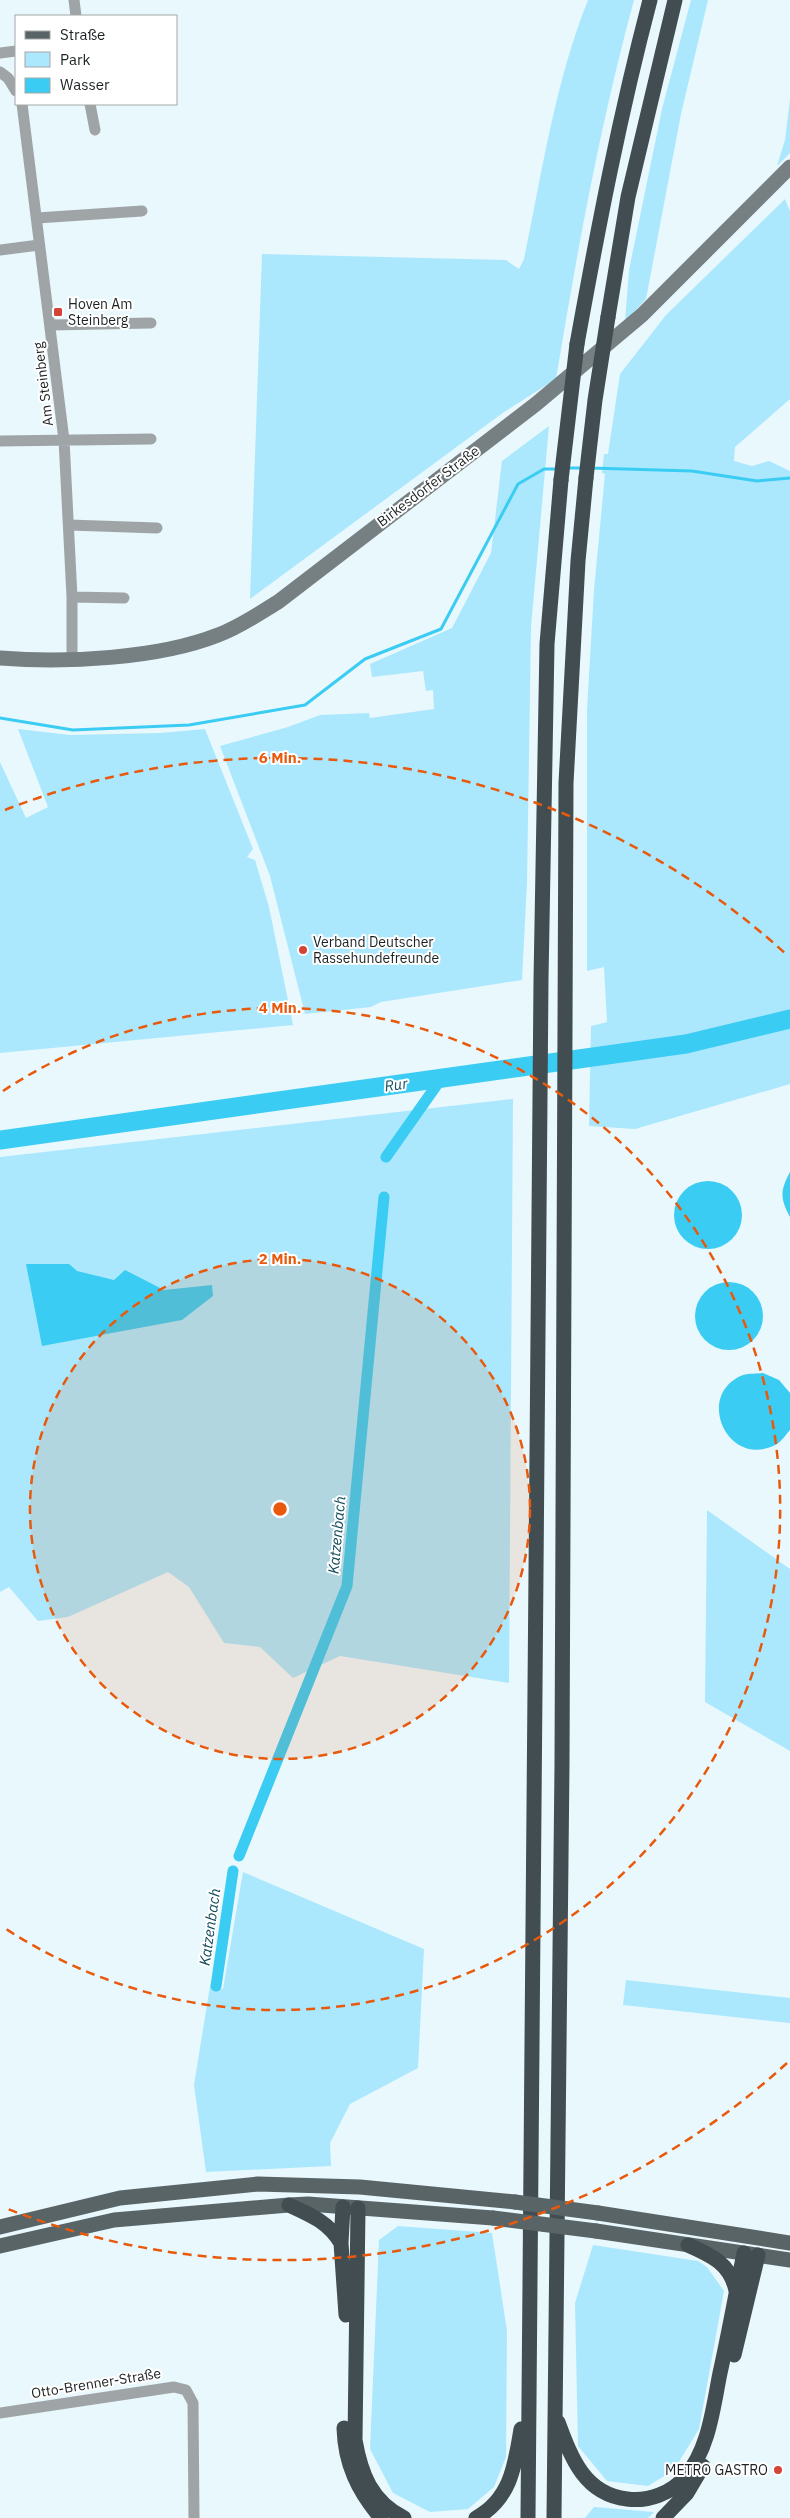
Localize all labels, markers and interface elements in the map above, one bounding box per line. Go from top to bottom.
legend [15,15,178,105]
text: Straße [60,25,105,44]
text: Park [60,50,90,69]
text: Wasser [60,75,110,94]
place label: Hoven Am Steinberg [68,295,133,329]
marker: Hoven Am Steinberg [52,306,64,318]
street label: Am Steinberg [29,340,57,427]
street label: Birkesdorfer Straße [373,441,483,530]
text: 6 Min. [259,748,301,767]
place label: Verband Deutscher Rassehundefreunde [313,933,440,967]
marker: Verband Deutscher Rassehundefreunde [297,944,309,956]
text: 4 Min. [259,998,301,1017]
water label: Rur [383,1073,409,1096]
text: 2 Min. [259,1249,301,1268]
water label: Katzenbach [324,1495,349,1575]
centre of rings [271,1500,289,1518]
water label: Katzenbach [195,1887,224,1967]
street label: Otto-Brenner-Straße [30,2364,162,2402]
place label: METRO GASTRO [665,2461,768,2479]
marker: METRO GASTRO [772,2464,784,2476]

